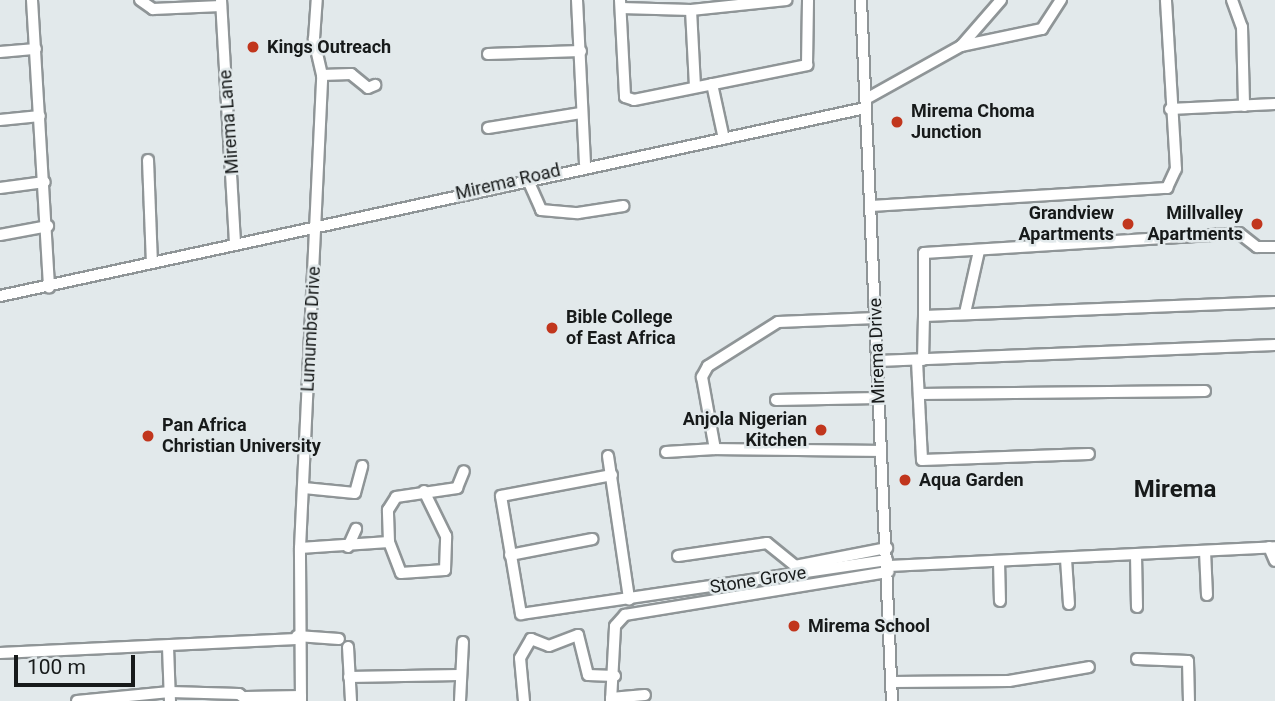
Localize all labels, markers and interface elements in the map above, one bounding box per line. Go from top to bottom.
place label: Kings Outreach [267,36,391,58]
marker: Kings Outreach [245,39,261,55]
street label: Mirema Lane [215,69,243,175]
place label: Mirema Choma Junction [911,101,1035,144]
marker: Mirema Choma Junction [889,114,905,130]
street label: Mirema Road [453,159,563,205]
place label: Grandview Apartments [1019,203,1114,246]
place label: Millvalley Apartments [1148,203,1243,246]
marker: Grandview Apartments [1120,216,1136,232]
marker: Millvalley Apartments [1249,216,1265,232]
street label: Lumumba Drive [297,266,325,392]
street label: Mirema Drive [864,298,890,404]
place label: Bible College of East Africa [566,307,676,350]
marker: Bible College of East Africa [544,320,560,336]
place label: Anjola Nigerian Kitchen [683,409,807,452]
place label: Pan Africa Christian University [162,415,321,458]
marker: Anjola Nigerian Kitchen [813,422,829,438]
marker: Pan Africa Christian University [140,428,156,444]
place label: Aqua Garden [919,469,1024,491]
marker: Aqua Garden [897,472,913,488]
district label: Mirema [1134,476,1216,504]
street label: Stone Grove [708,562,808,598]
place label: Mirema School [808,615,930,637]
marker: Mirema School [786,618,802,634]
scale bar [18,642,138,686]
text: 100 m [27,655,86,679]

